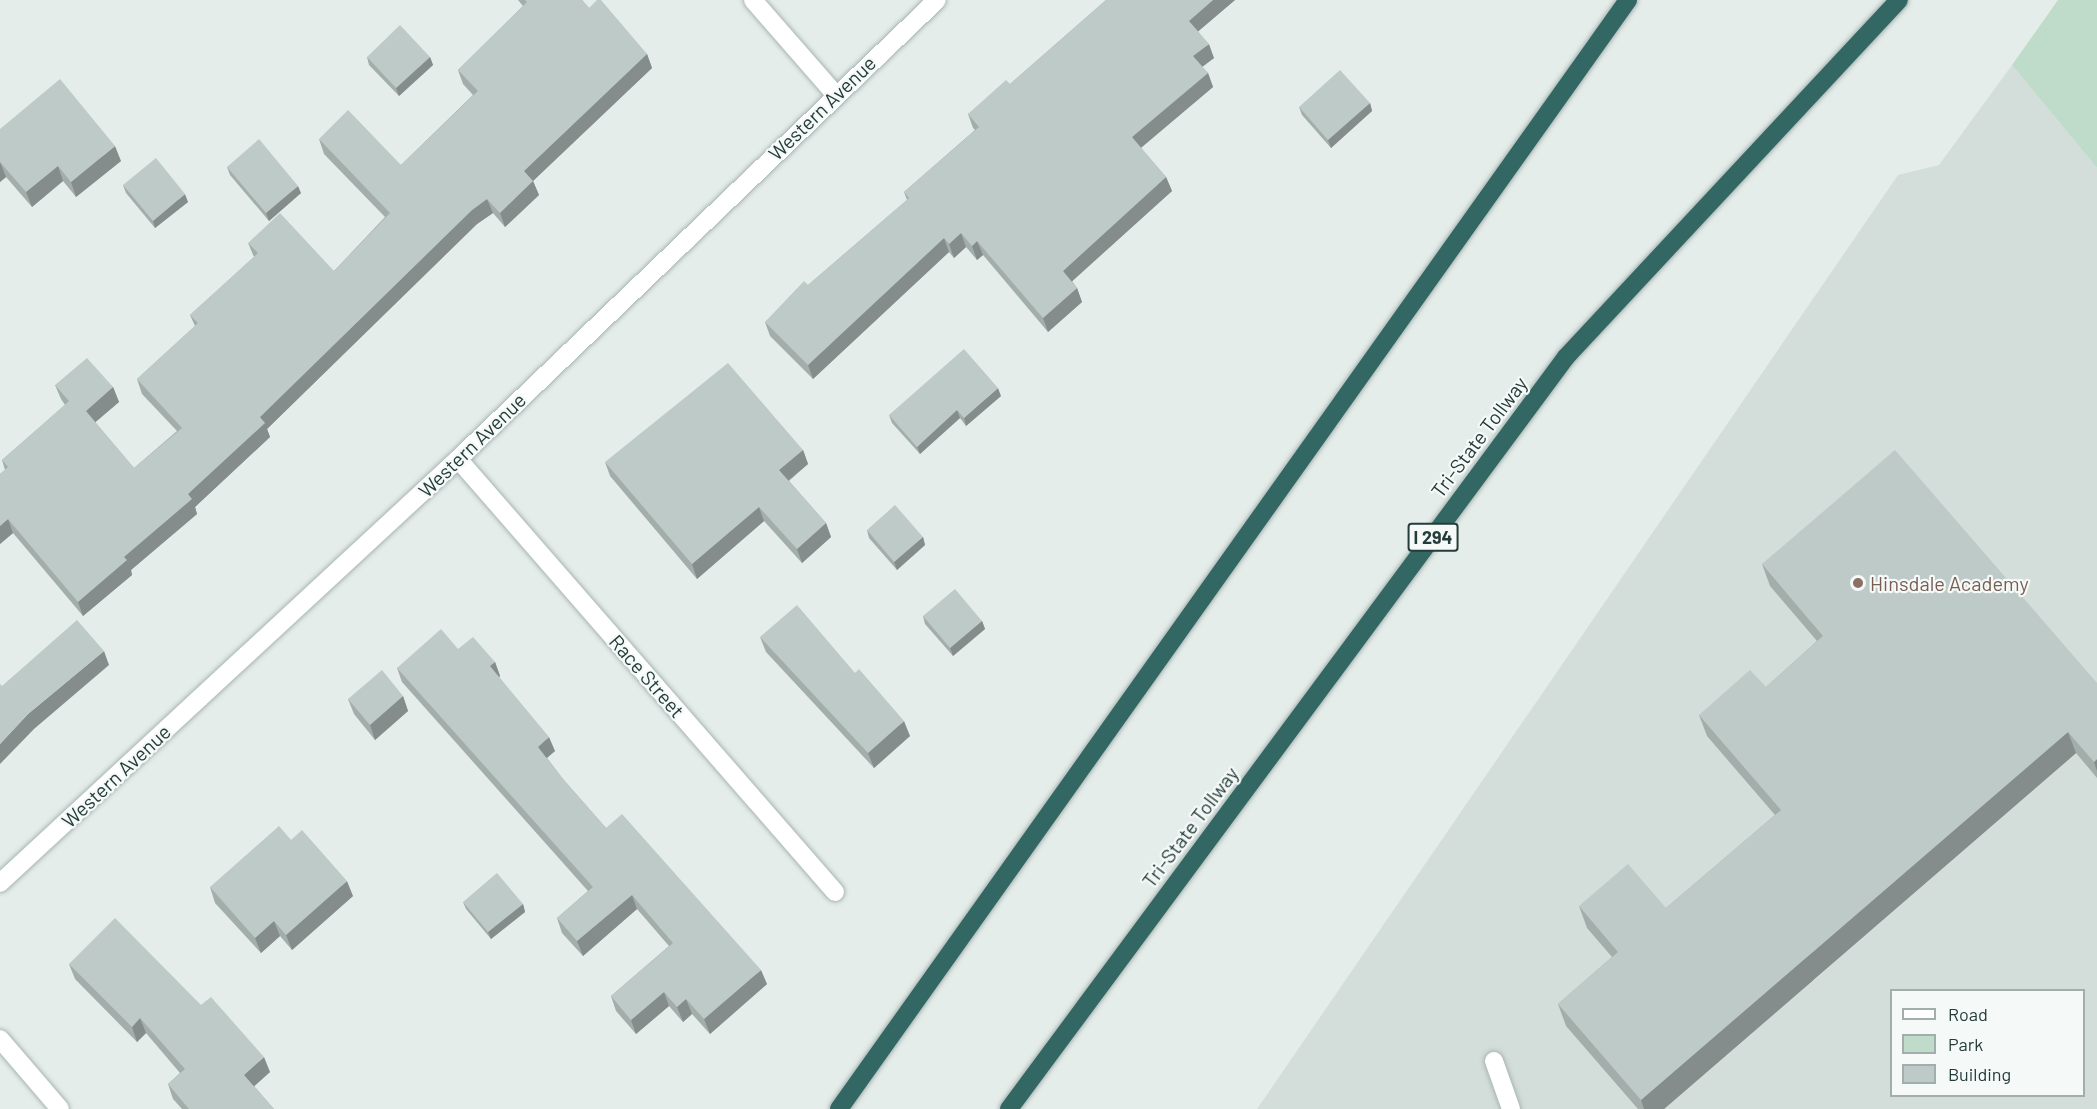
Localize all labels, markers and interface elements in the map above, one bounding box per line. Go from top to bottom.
street label: Western Avenue [763,51,881,165]
street label: Tri-State Tollway [1426,372,1532,502]
street label: Western Avenue [413,388,531,502]
road number: I 294 [1408,522,1458,552]
place label: Hinsdale Academy [1870,571,2029,595]
marker: Hinsdale Academy [1851,576,1865,590]
street label: Race Street [604,630,690,722]
street label: Western Avenue [57,720,175,832]
street label: Tri-State Tollway [1137,762,1243,892]
legend [1890,989,2085,1097]
text: Road [1948,1003,1988,1025]
text: Park [1948,1033,1983,1055]
text: Building [1948,1063,2011,1085]

